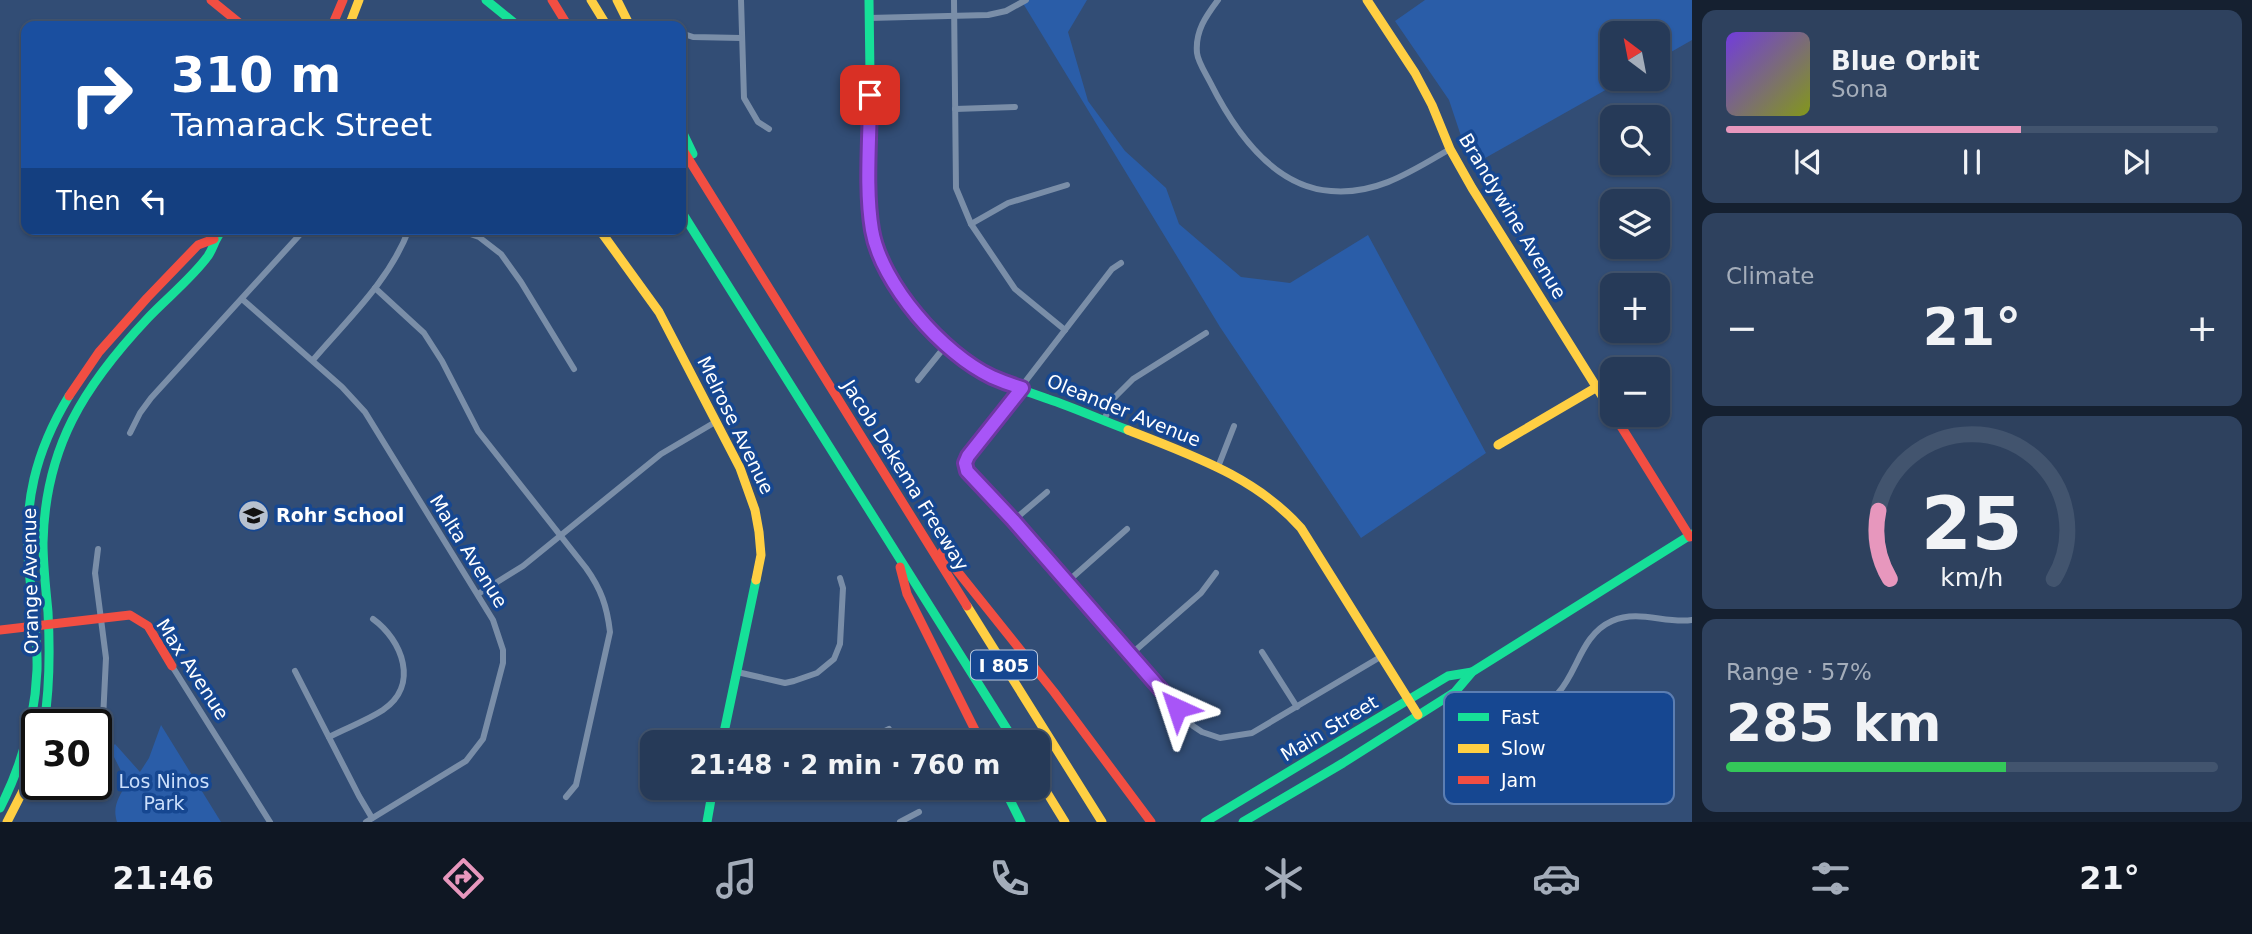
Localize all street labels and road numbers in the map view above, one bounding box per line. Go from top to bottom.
street label: Brandywine Avenue [1455,129,1571,303]
street label: Melrose Avenue [693,352,779,498]
street label: Oleander Avenue [1044,369,1204,451]
street label: Jacob Dekema Freeway [838,375,974,574]
street label: Malta Avenue [425,490,513,612]
street label: Orange Avenue [18,507,42,655]
street label: Max Avenue [152,614,234,724]
road number: I 805 [971,650,1037,680]
street label: Main Street [1277,690,1381,766]

